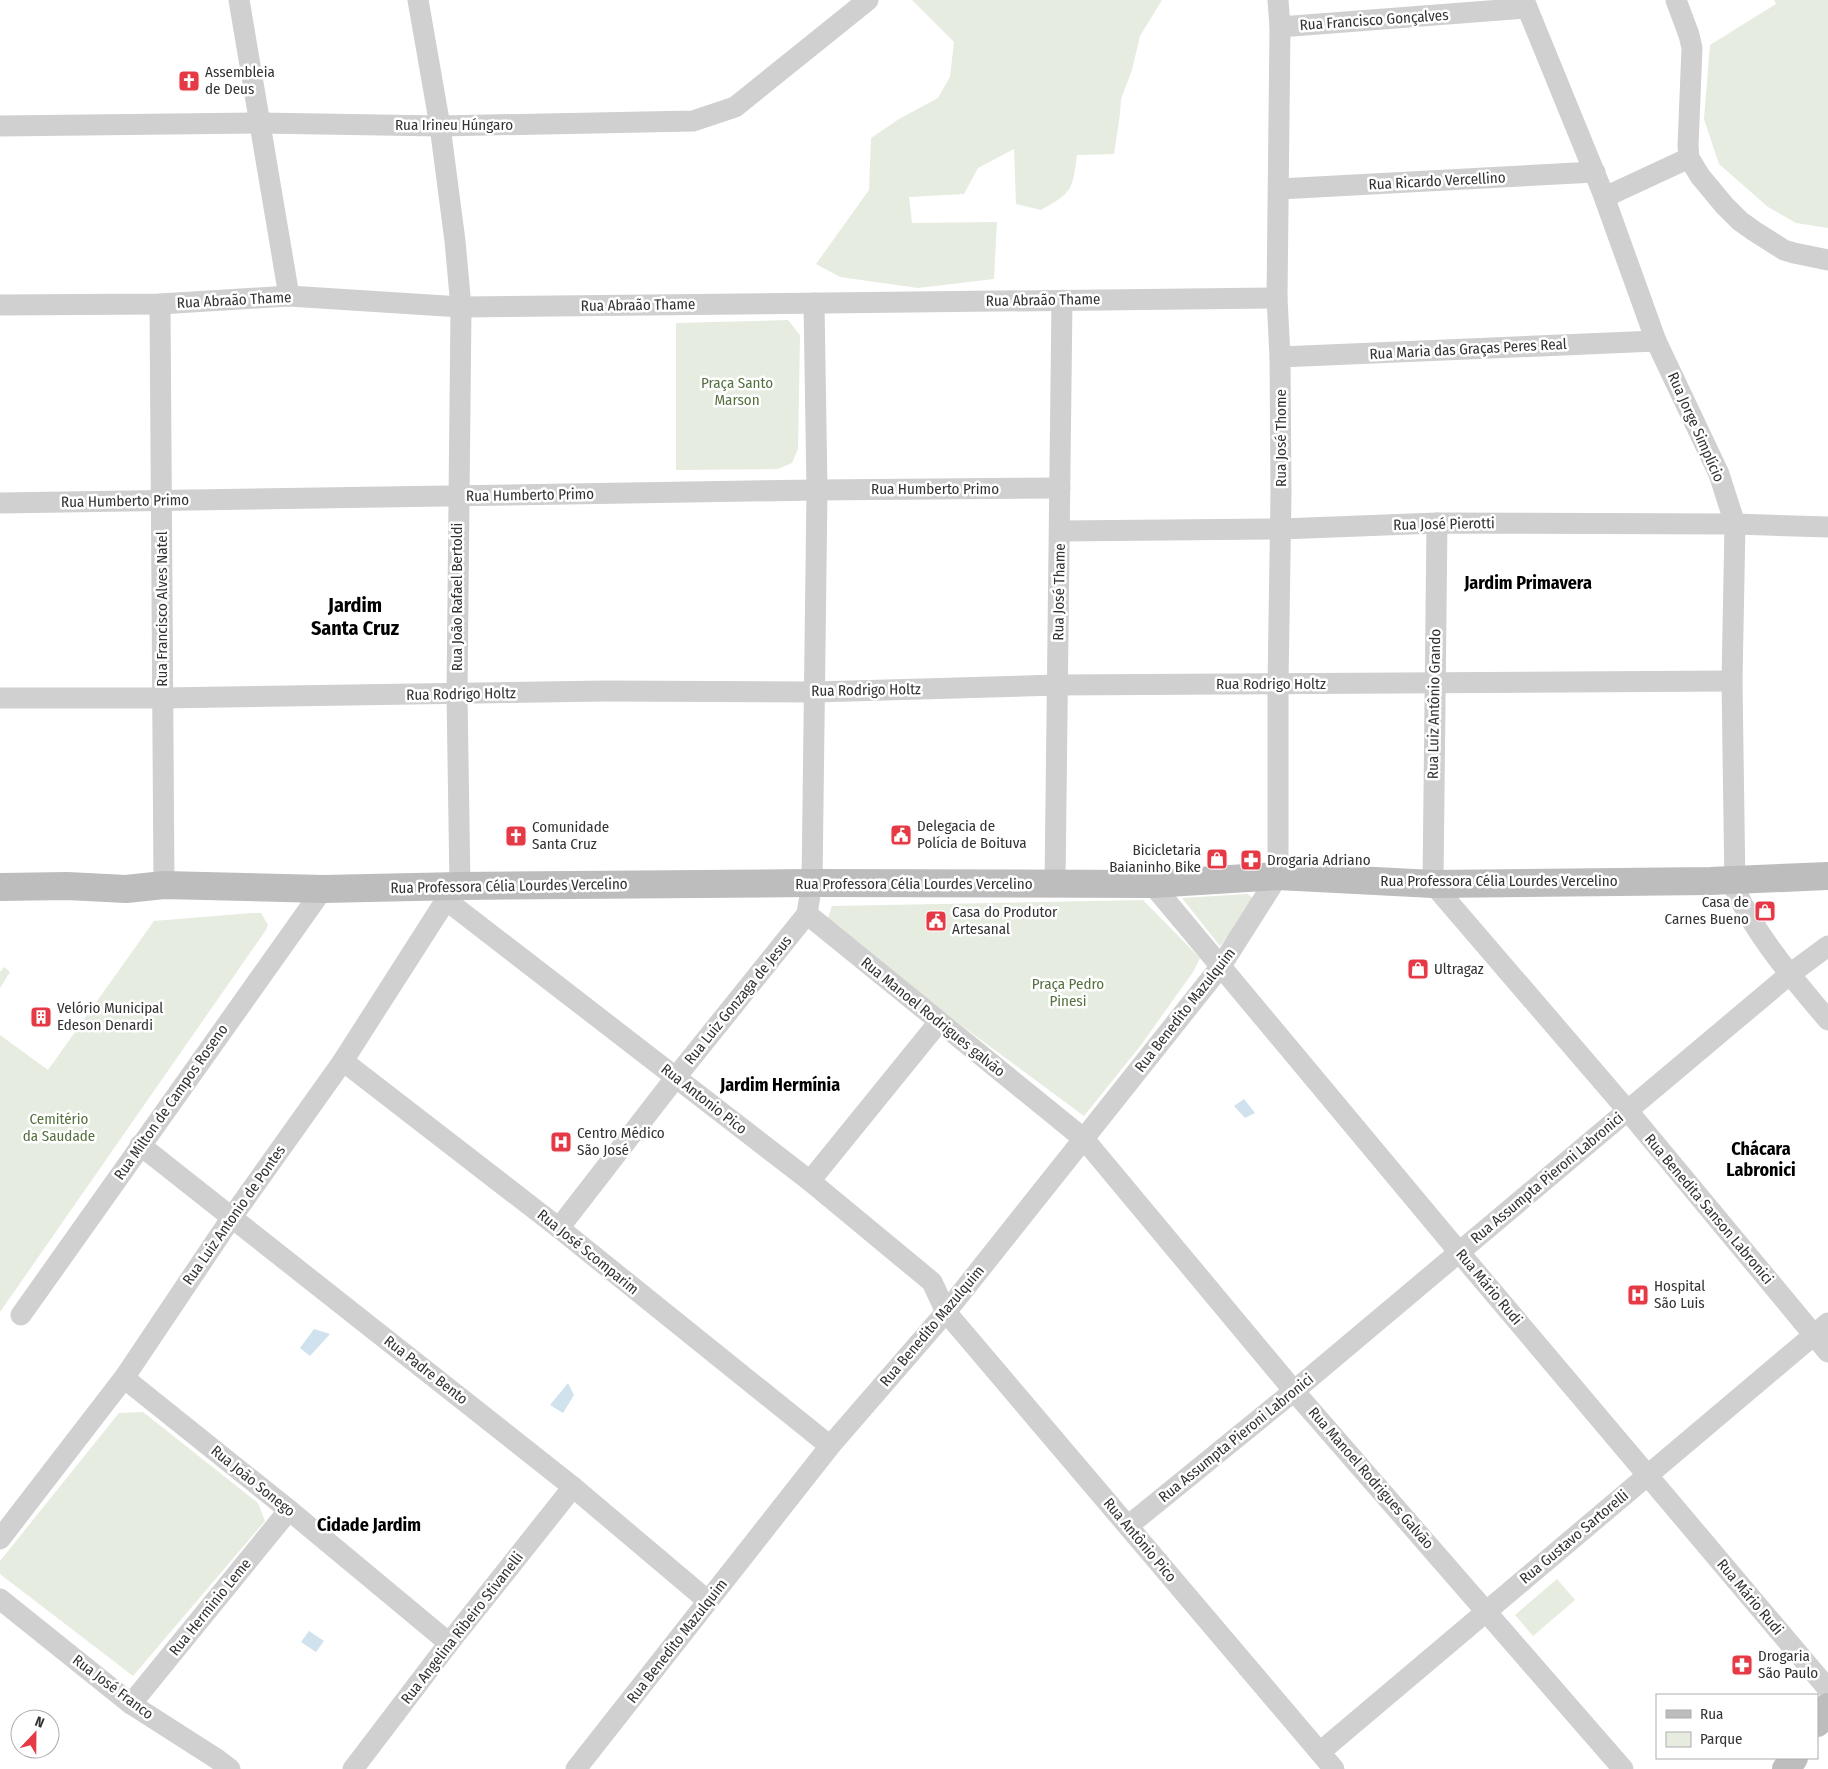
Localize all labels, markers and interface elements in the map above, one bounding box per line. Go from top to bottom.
street label: Rua Francisco Gonçalves [1299,6,1449,34]
place label: Assembleia de Deus [205,63,275,98]
church icon: Assembleia de Deus [177,69,201,93]
street label: Rua Irineu Húngaro [395,116,513,134]
street label: Rua Ricardo Vercellino [1368,168,1506,194]
street label: Rua Abraão Thame [176,288,292,312]
street label: Rua Abraão Thame [985,290,1101,310]
street label: Rua Abraão Thame [580,295,696,315]
street label: Rua Maria das Graças Peres Real [1369,335,1567,363]
street label: Rua Jorge Simplício [1664,369,1728,485]
park label: Praça Santo Marson [701,374,773,409]
street label: Rua José Thome [1272,389,1290,487]
street label: Rua Humberto Primo [871,480,999,498]
street label: Rua Humberto Primo [466,485,594,505]
street label: Rua Humberto Primo [61,491,189,511]
street label: Rua José Pierotti [1393,514,1495,534]
street label: Rua João Rafael Bertoldi [448,523,466,671]
street label: Rua Francisco Alves Natel [153,531,171,687]
street label: Rua José Thame [1049,543,1069,641]
district label: Jardim Primavera [1463,572,1592,594]
district label: Jardim Santa Cruz [311,593,400,640]
street label: Rua Luiz Antônio Grando [1424,629,1444,779]
street label: Rua Rodrigo Holtz [1216,675,1326,693]
street label: Rua Rodrigo Holtz [811,680,921,700]
street label: Rua Rodrigo Holtz [406,684,516,704]
place label: Delegacia de Polícia de Boituva [917,817,1027,852]
place label: Comunidade Santa Cruz [532,818,609,853]
public building icon: Delegacia de Polícia de Boituva [889,823,913,847]
church icon: Comunidade Santa Cruz [504,824,528,848]
place label: Bicicletaria Baianinho Bike [1109,841,1201,876]
shop icon: Bicicletaria Baianinho Bike [1205,847,1229,871]
pharmacy icon: Drogaria Adriano [1239,848,1263,872]
place label: Drogaria Adriano [1267,851,1371,869]
street label: Rua Professora Célia Lourdes Vercelino [1380,872,1618,890]
street label: Rua Professora Célia Lourdes Vercelino [390,875,628,897]
street label: Rua Professora Célia Lourdes Vercelino [795,875,1033,893]
place label: Casa de Carnes Bueno [1664,893,1749,928]
shop icon: Casa de Carnes Bueno [1753,899,1777,923]
place label: Casa do Produtor Artesanal [952,903,1058,938]
public building icon: Casa do Produtor Artesanal [924,909,948,933]
street label: Rua Luiz Gonzaga de Jesus [680,932,796,1068]
street label: Rua Benedito Mazulquim [1131,944,1239,1076]
street label: Rua Manoel Rodrigues galvão [857,953,1009,1081]
shop icon: Ultragaz [1406,957,1430,981]
place label: Ultragaz [1434,960,1484,978]
park label: Praça Pedro Pinesi [1032,975,1104,1010]
place label: Velório Municipal Edeson Denardi [57,999,163,1034]
building icon: Velório Municipal Edeson Denardi [29,1005,53,1029]
street label: Rua Milton de Campos Roseno [110,1021,232,1183]
street label: Rua Antonio Pico [657,1060,751,1138]
district label: Jardim Hermínia [719,1074,840,1096]
street label: Rua Assumpta Pieroni Labronici [1467,1109,1627,1247]
park label: Cemitério da Saudade [23,1110,95,1145]
place label: Centro Médico São José [577,1124,665,1159]
hospital icon: Centro Médico São José [549,1130,573,1154]
street label: Rua Benedita Sanson Labronici [1641,1130,1777,1288]
district label: Chácara Labronici [1726,1138,1796,1181]
street label: Rua Luiz Antonio de Pontes [179,1142,289,1288]
street label: Rua José Scomparim [534,1206,642,1298]
street label: Rua Mário Rudi [1452,1246,1526,1328]
street label: Rua Benedito Mazulquim [876,1262,988,1390]
place label: Hospital São Luis [1654,1277,1705,1312]
hospital icon: Hospital São Luis [1626,1283,1650,1307]
street label: Rua Padre Bento [381,1332,471,1408]
street label: Rua Assumpta Pieroni Labronici [1155,1370,1317,1506]
street label: Rua Manoel Rodrigues Galvão [1305,1403,1438,1553]
street label: Rua João Sonego [207,1442,299,1520]
street label: Rua Gustavo Sartorelli [1516,1486,1632,1588]
street label: Rua Antônio Pico [1100,1494,1180,1586]
district label: Cidade Jardim [317,1514,421,1536]
street label: Rua Angelina Ribeiro Stivanelli [397,1548,527,1708]
street label: Rua Herminio Leme [165,1555,255,1659]
street label: Rua Mário Rudi [1713,1556,1787,1638]
street label: Rua Benedito Mazulquim [623,1575,731,1707]
place label: Drogaria São Paulo [1758,1647,1818,1682]
street label: Rua José Franco [69,1651,157,1723]
pharmacy icon: Drogaria São Paulo [1730,1653,1754,1677]
legend [1656,1694,1818,1759]
text: Rua [1700,1705,1723,1723]
north arrow [10,1709,60,1759]
text: N [33,1713,47,1732]
text: Parque [1700,1730,1743,1748]

